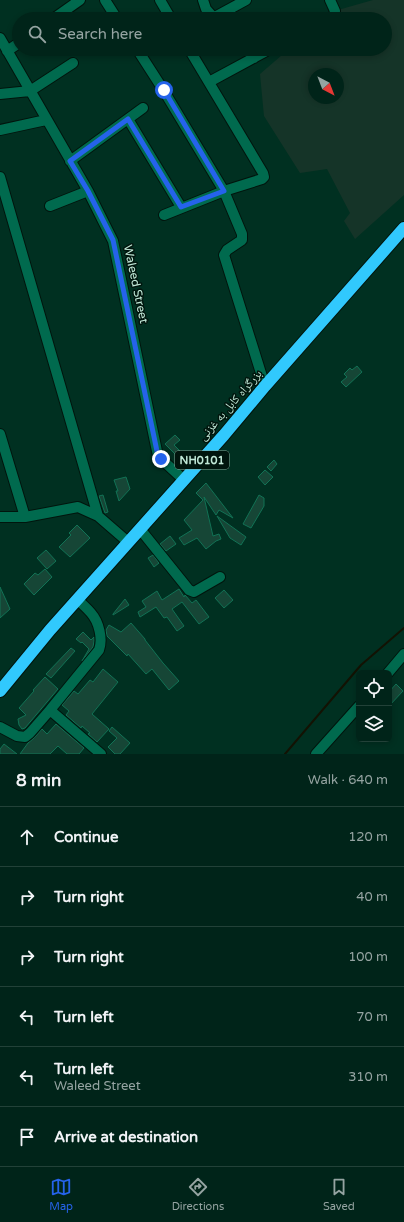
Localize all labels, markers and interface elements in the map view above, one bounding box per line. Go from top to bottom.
search box [12,12,392,56]
icon: search [26,23,48,45]
text: Search here [58,25,142,43]
north arrow [308,68,344,104]
route start [155,81,173,99]
street label: Waleed Street [121,243,151,325]
street label: بزرگراه کابل به غزنی [195,367,265,444]
route end [152,450,170,468]
road number: NH0101 [175,451,229,469]
map controls [356,670,392,742]
button: locate [356,670,392,706]
button: layers [356,706,392,742]
text: 8 min [16,770,61,791]
text: Walk · 640 m [308,772,388,788]
icon: ahead [16,826,38,848]
text: Continue [54,828,118,846]
text: 120 m [348,829,388,845]
icon: right [16,886,38,908]
text: Turn right [54,888,124,906]
text: 40 m [356,889,388,905]
icon: right [16,946,38,968]
text: Turn right [54,948,124,966]
text: 100 m [348,949,388,965]
icon: left [16,1006,38,1028]
text: Turn left [54,1008,114,1026]
text: 70 m [356,1009,388,1025]
text: Turn left [54,1060,114,1078]
icon: left [16,1066,38,1088]
text: 310 m [348,1069,388,1085]
text: Waleed Street [54,1078,141,1094]
icon: arrive [16,1126,38,1148]
text: Arrive at destination [54,1128,198,1146]
tab: Map [49,1176,73,1213]
tab: Directions [172,1176,224,1213]
tab: Saved [323,1176,355,1213]

